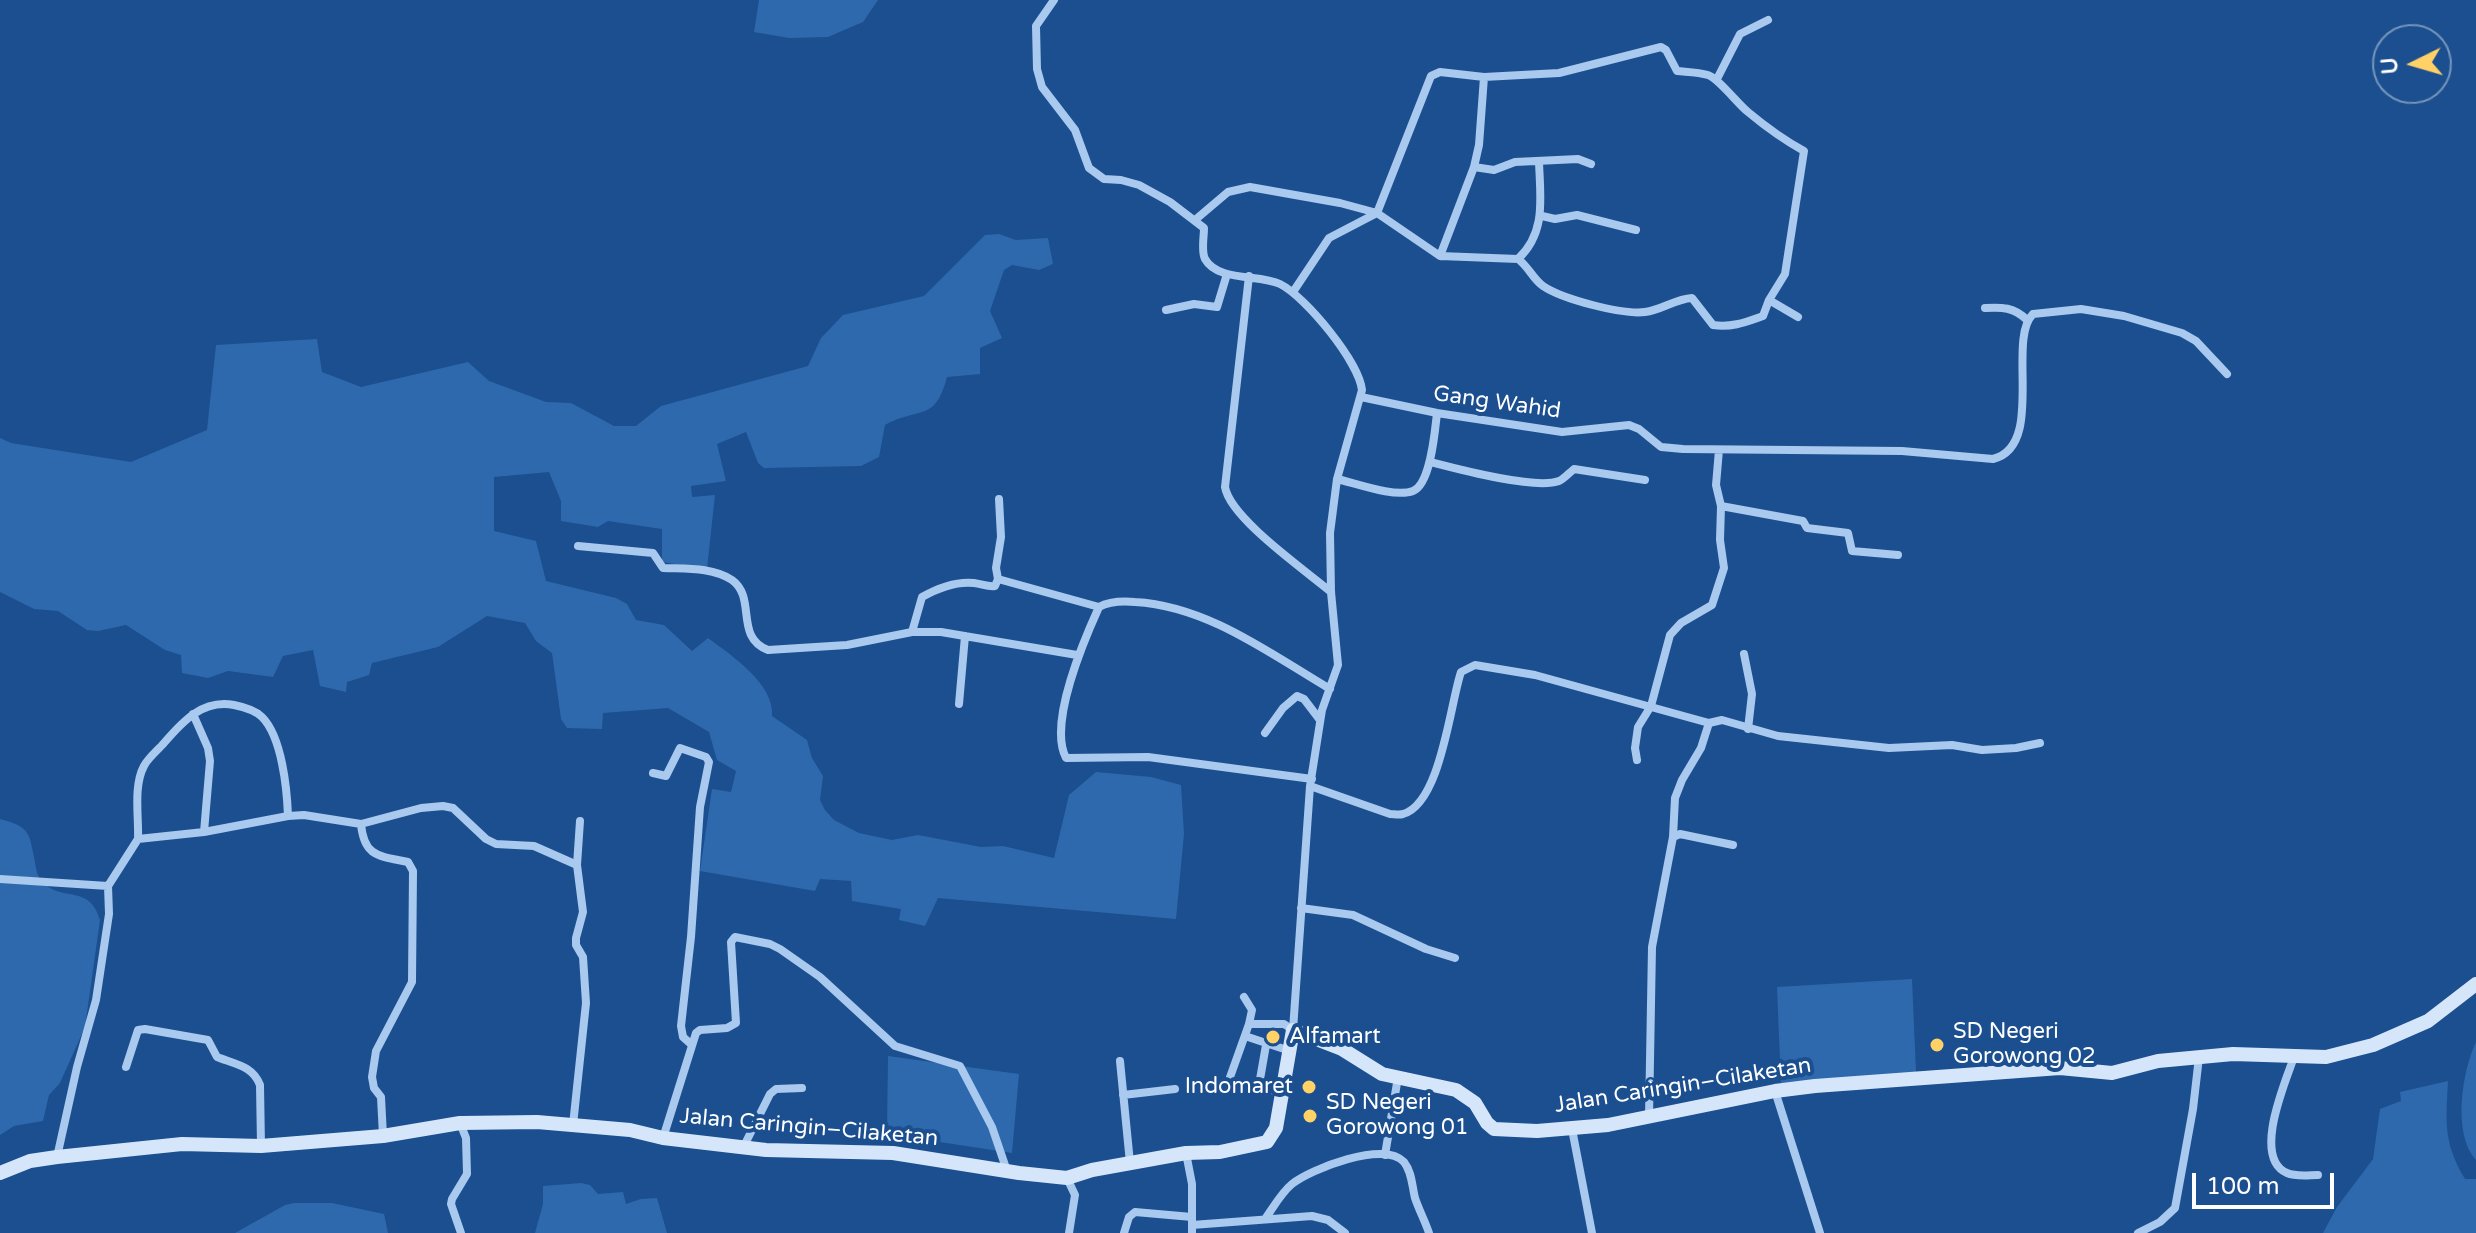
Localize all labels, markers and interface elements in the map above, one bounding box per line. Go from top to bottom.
north arrow [2372,24,2452,104]
text: U [2376,56,2404,75]
street label: Gang Wahid [1432,381,1562,425]
place label: SD Negeri Gorowong 02 [1953,1019,2096,1070]
place label: Alfamart [1289,1024,1381,1050]
marker: Alfamart [1264,1028,1282,1046]
marker: SD Negeri Gorowong 02 [1928,1036,1946,1054]
street label: Jalan Caringin–Cilaketan [1553,1053,1813,1119]
place label: Indomaret [1185,1074,1293,1100]
marker: Indomaret [1300,1078,1318,1096]
place label: SD Negeri Gorowong 01 [1326,1090,1469,1142]
street label: Jalan Caringin–Cilaketan [679,1104,939,1152]
marker: SD Negeri Gorowong 01 [1301,1107,1319,1125]
scale bar [2196,1157,2338,1207]
text: 100 m [2206,1172,2280,1201]

